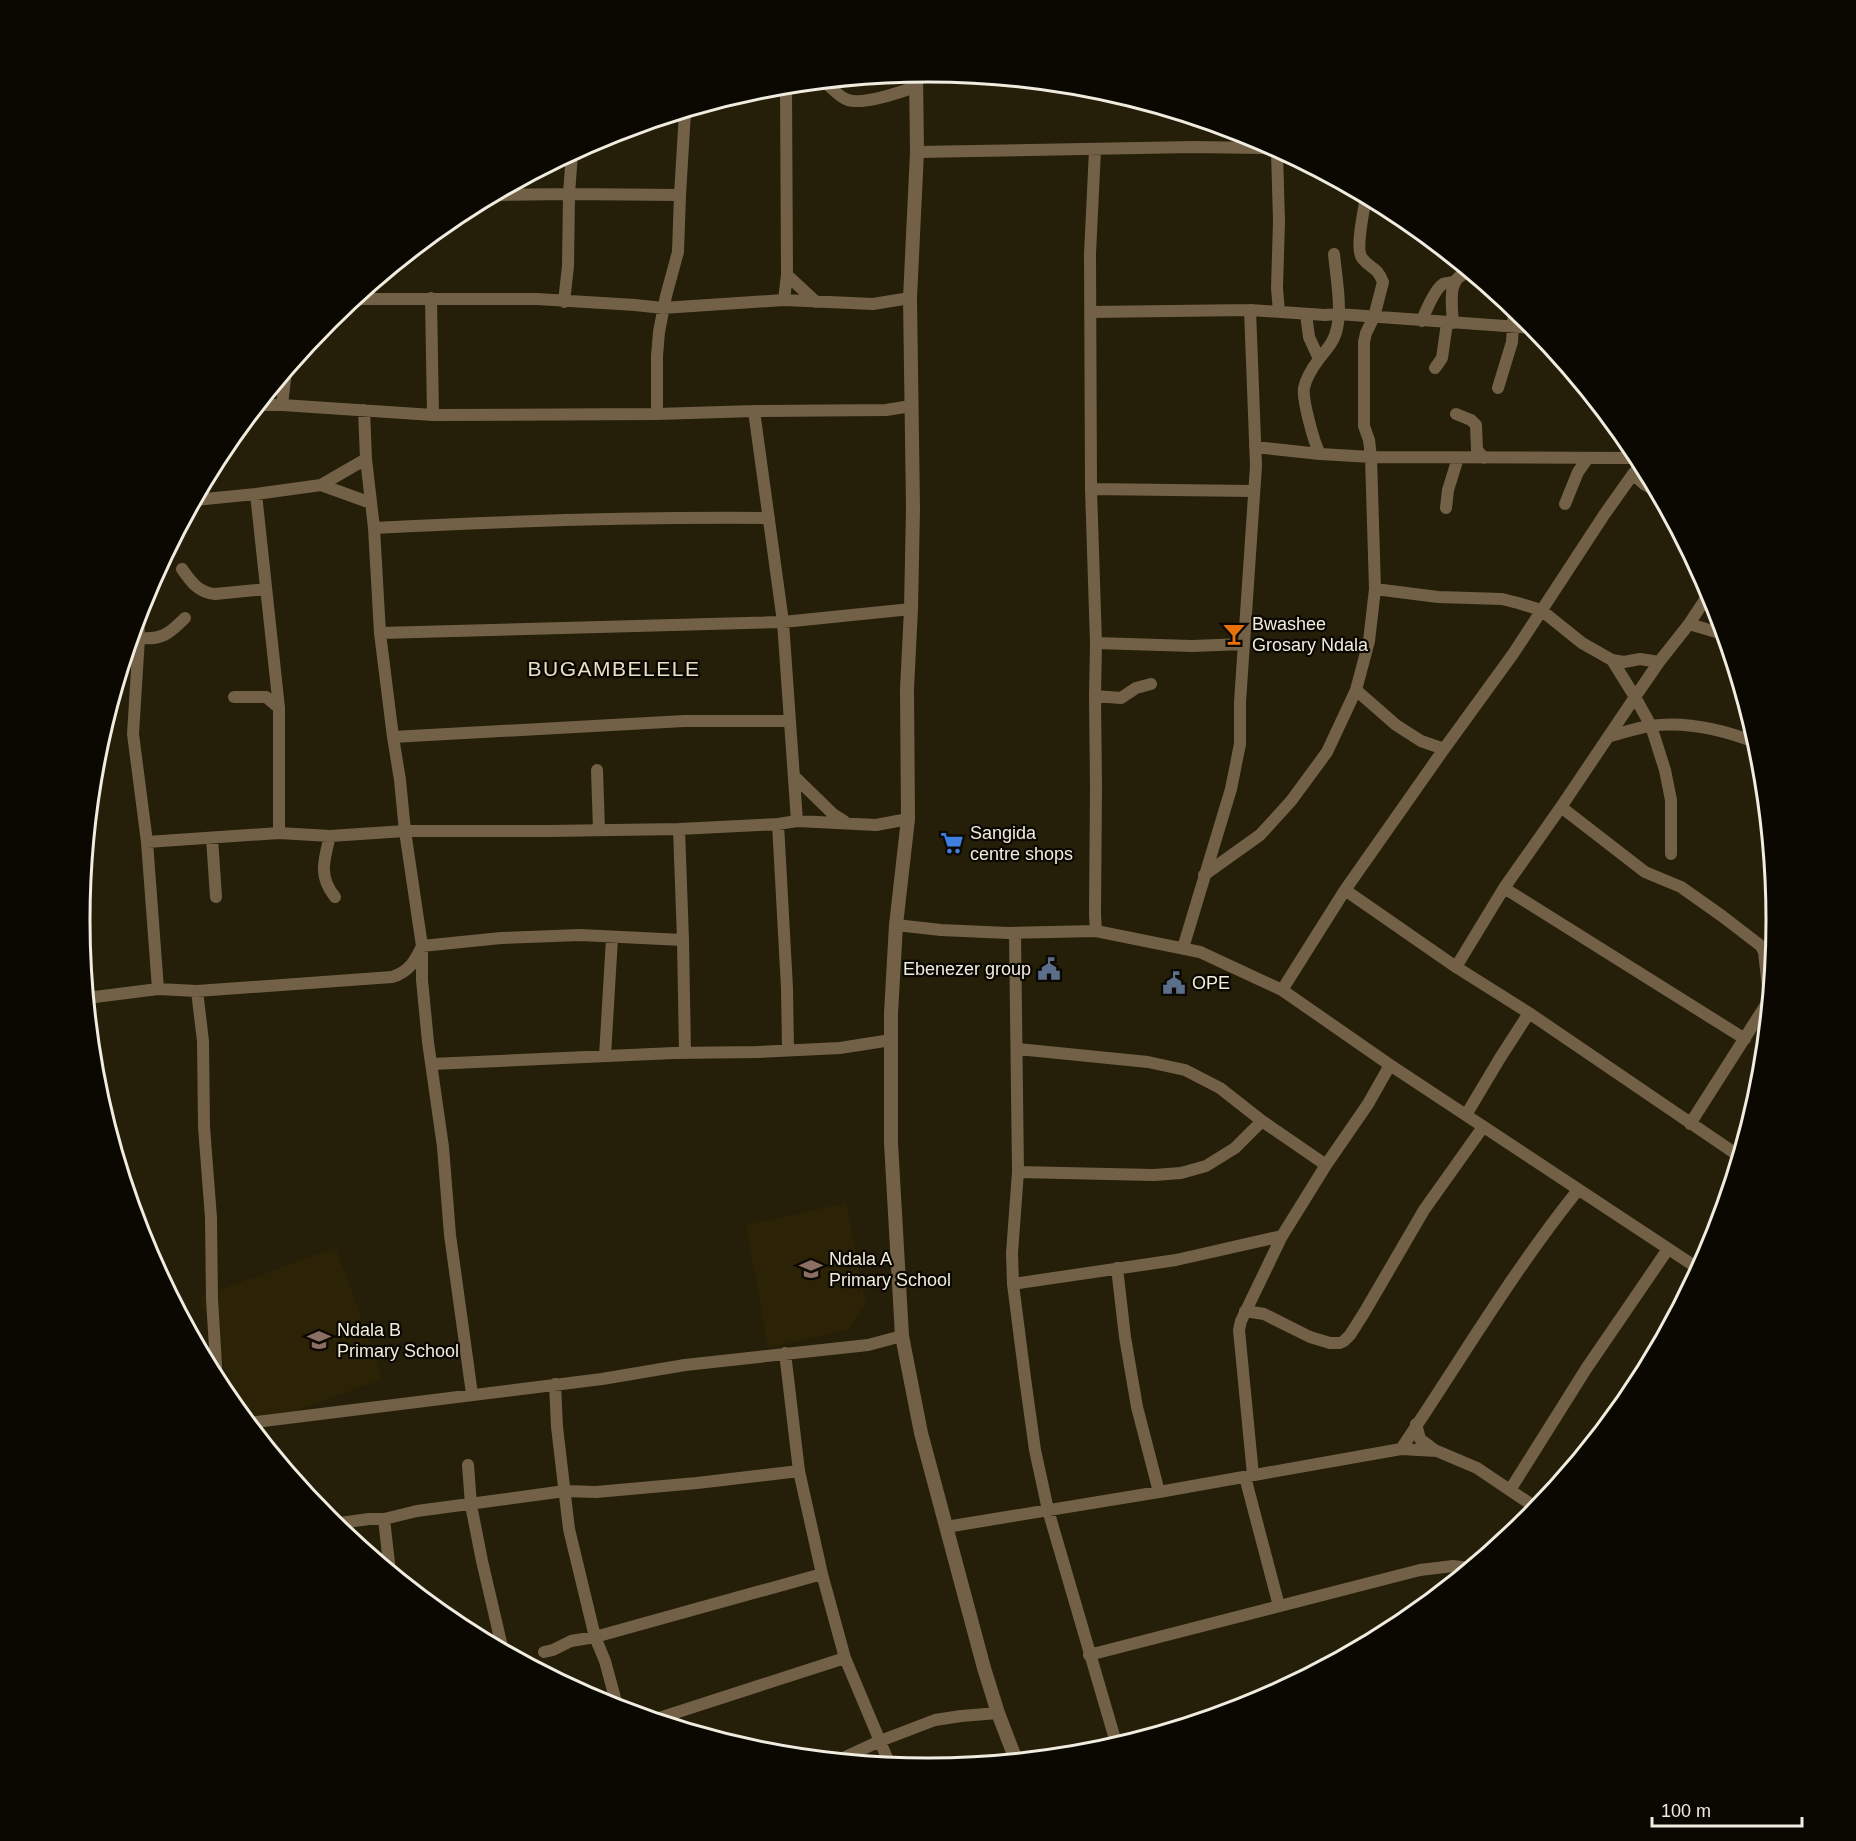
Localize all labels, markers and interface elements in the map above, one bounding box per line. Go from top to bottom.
place label: Bwashee Grosary Ndala [1252,614,1369,655]
bar icon: Bwashee Grosary Ndala [1221,621,1247,647]
district label: BUGAMBELELE [528,657,700,680]
place label: Sangida centre shops [970,823,1073,864]
supermarket icon: Sangida centre shops [939,830,965,856]
public building icon: Ebenezer group [1036,956,1062,982]
place label: Ebenezer group [903,959,1031,979]
public building icon: OPE [1161,970,1187,996]
place label: OPE [1192,973,1230,993]
place label: Ndala A Primary School [829,1249,951,1290]
school or university icon: Ndala A Primary School [798,1256,824,1282]
place label: Ndala B Primary School [337,1320,459,1361]
school or university icon: Ndala B Primary School [306,1327,332,1353]
scale bar [1652,1790,1802,1828]
text: 100 m [1661,1801,1711,1821]

